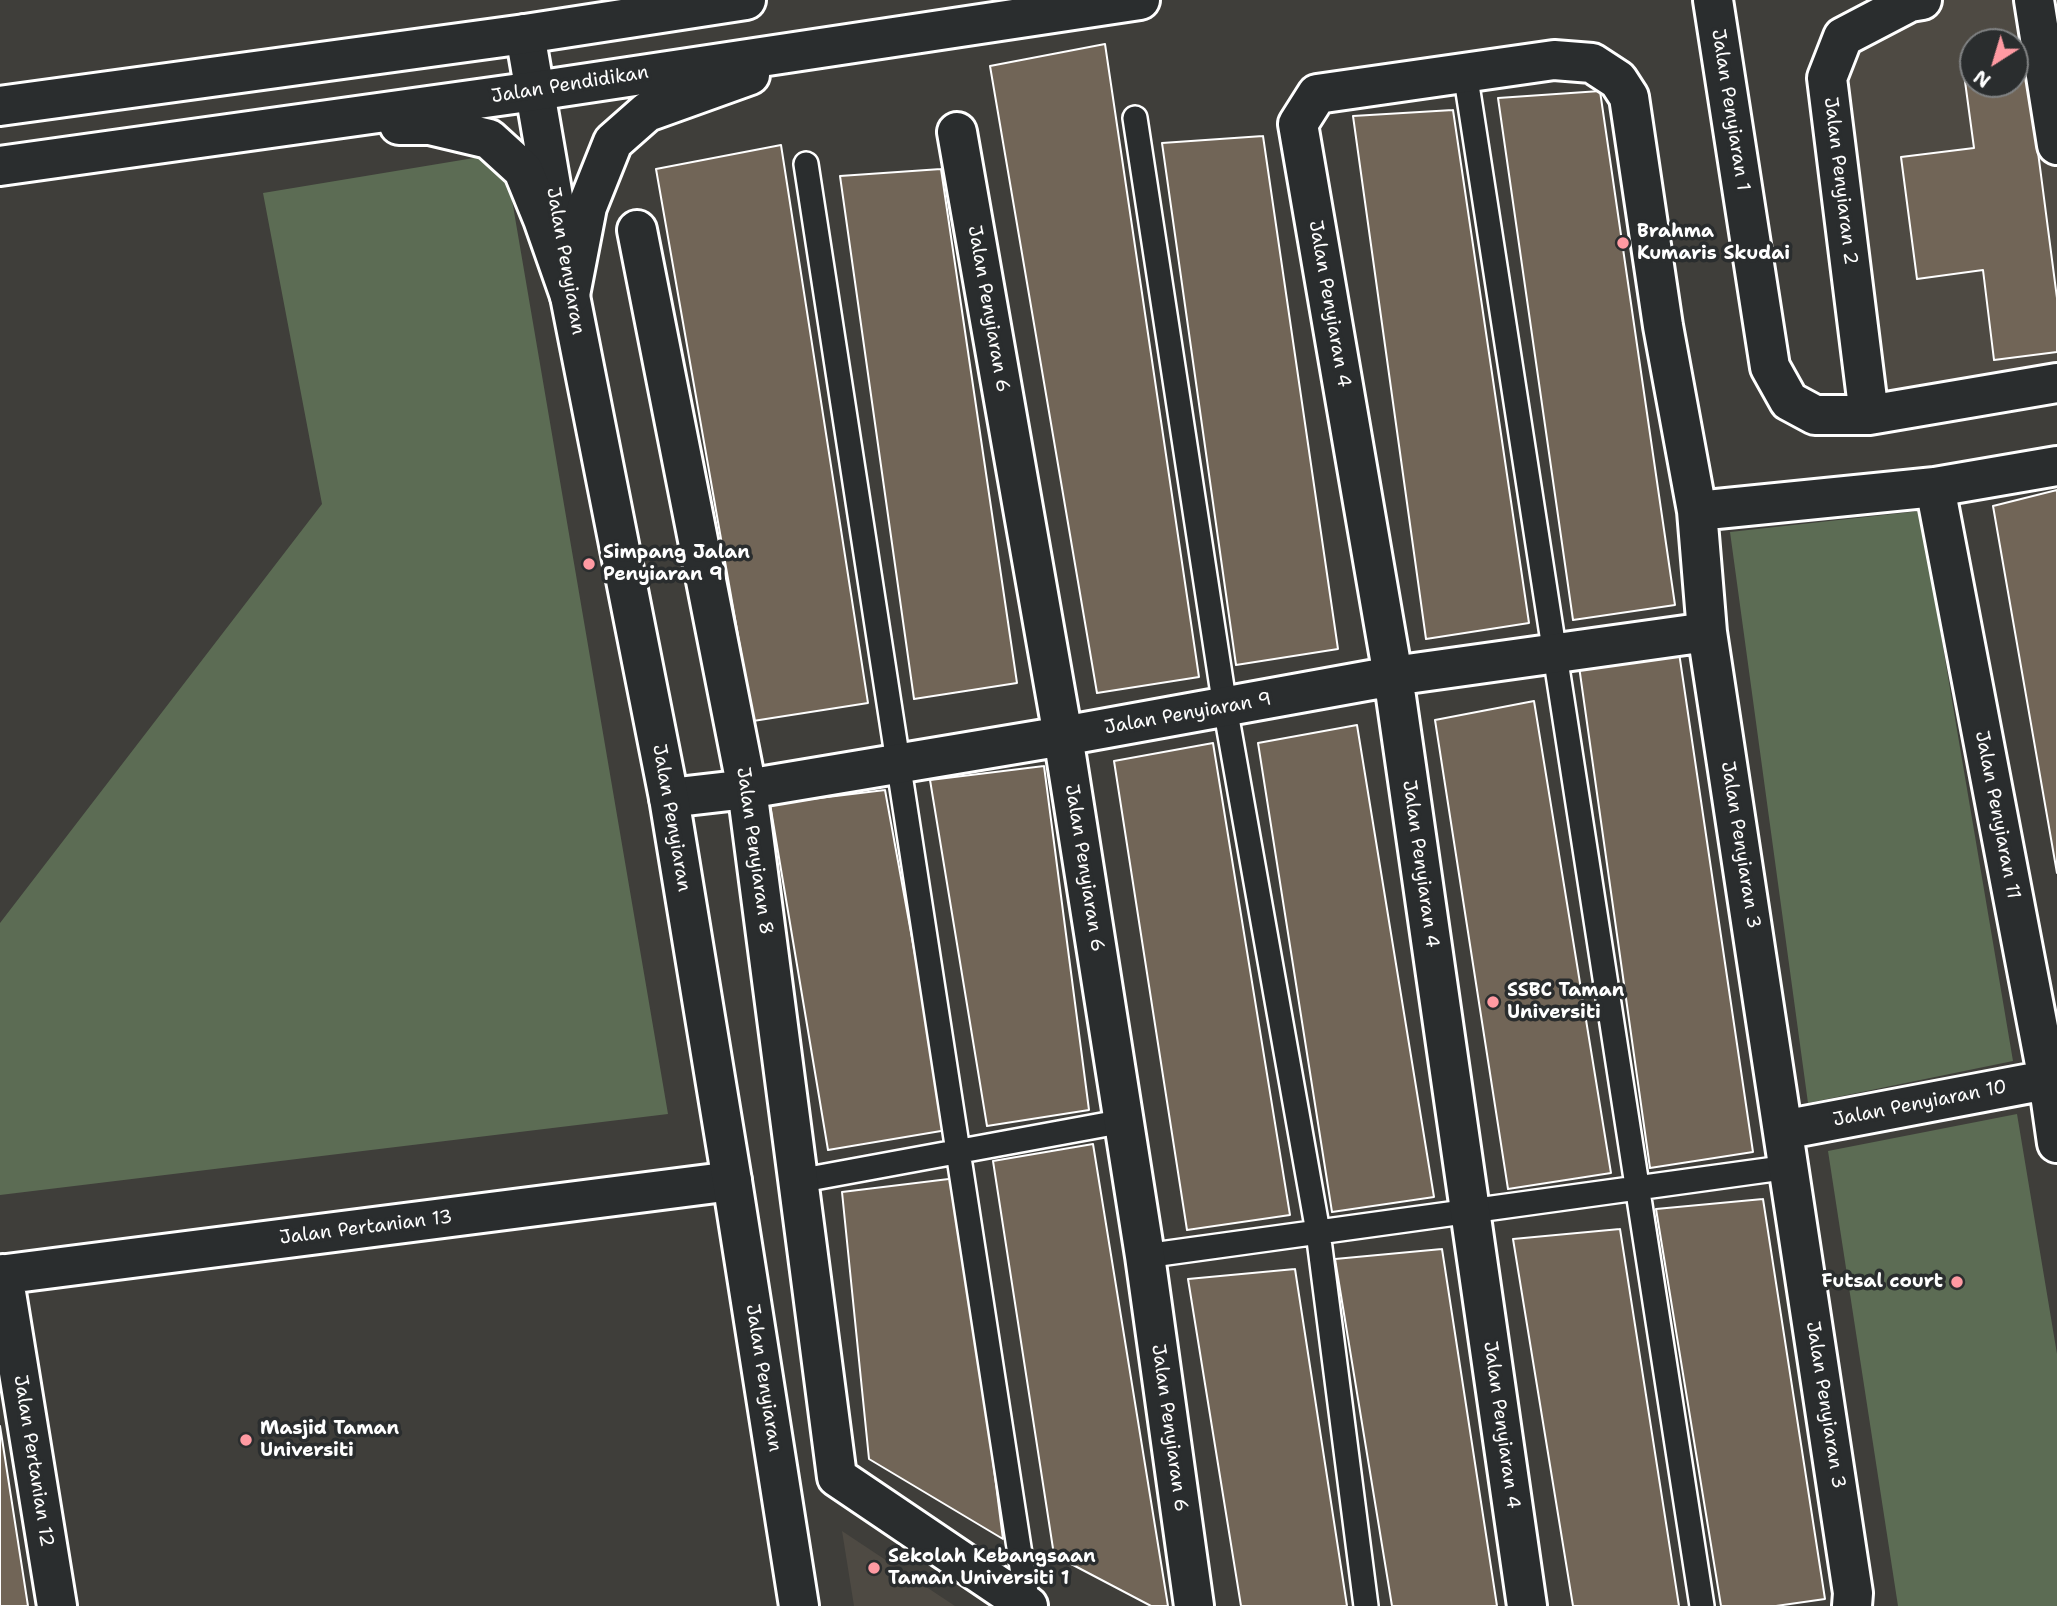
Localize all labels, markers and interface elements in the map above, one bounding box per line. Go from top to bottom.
street label: Jalan Penyiaran 1 [1706,27,1754,193]
north arrow [1959,28,2029,98]
street label: Jalan Pendidikan [490,61,650,109]
text: N [1969,64,1996,93]
street label: Jalan Penyiaran 2 [1818,96,1862,266]
street label: Jalan Penyiaran [541,186,589,336]
street label: Jalan Penyiaran 4 [1303,219,1355,389]
place label: Brahma Kumaris Skudai [1637,221,1790,265]
street label: Jalan Penyiaran 6 [962,224,1014,394]
marker: Brahma Kumaris Skudai [1615,235,1631,251]
place label: Simpang Jalan Penyiaran 9 [603,542,750,586]
marker: Simpang Jalan Penyiaran 9 [581,556,597,572]
street label: Jalan Penyiaran 9 [1103,688,1273,740]
street label: Jalan Penyiaran 11 [1969,729,2025,901]
street label: Jalan Penyiaran [647,743,695,893]
street label: Jalan Penyiaran 3 [1716,760,1764,930]
street label: Jalan Penyiaran 8 [731,766,777,936]
street label: Jalan Penyiaran 4 [1397,779,1443,949]
street label: Jalan Penyiaran 6 [1060,783,1108,953]
place label: SSBC Taman Universiti [1507,980,1624,1024]
marker: SSBC Taman Universiti [1485,994,1501,1010]
street label: Jalan Penyiaran 10 [1831,1076,2009,1132]
street label: Jalan Pertanian 13 [278,1206,454,1250]
place label: Futsal court [1821,1271,1943,1293]
marker: Futsal court [1949,1274,1965,1290]
street label: Jalan Penyiaran [740,1302,786,1454]
street label: Jalan Penyiaran 3 [1801,1320,1849,1490]
street label: Jalan Penyiaran 4 [1478,1340,1524,1510]
street label: Jalan Penyiaran 6 [1146,1343,1192,1513]
street label: Jalan Pertanian 12 [8,1373,58,1549]
place label: Masjid Taman Universiti [260,1418,399,1462]
marker: Masjid Taman Universiti [238,1432,254,1448]
place label: Sekolah Kebangsaan Taman Universiti 1 [888,1546,1096,1590]
marker: Sekolah Kebangsaan Taman Universiti 1 [866,1560,882,1576]

